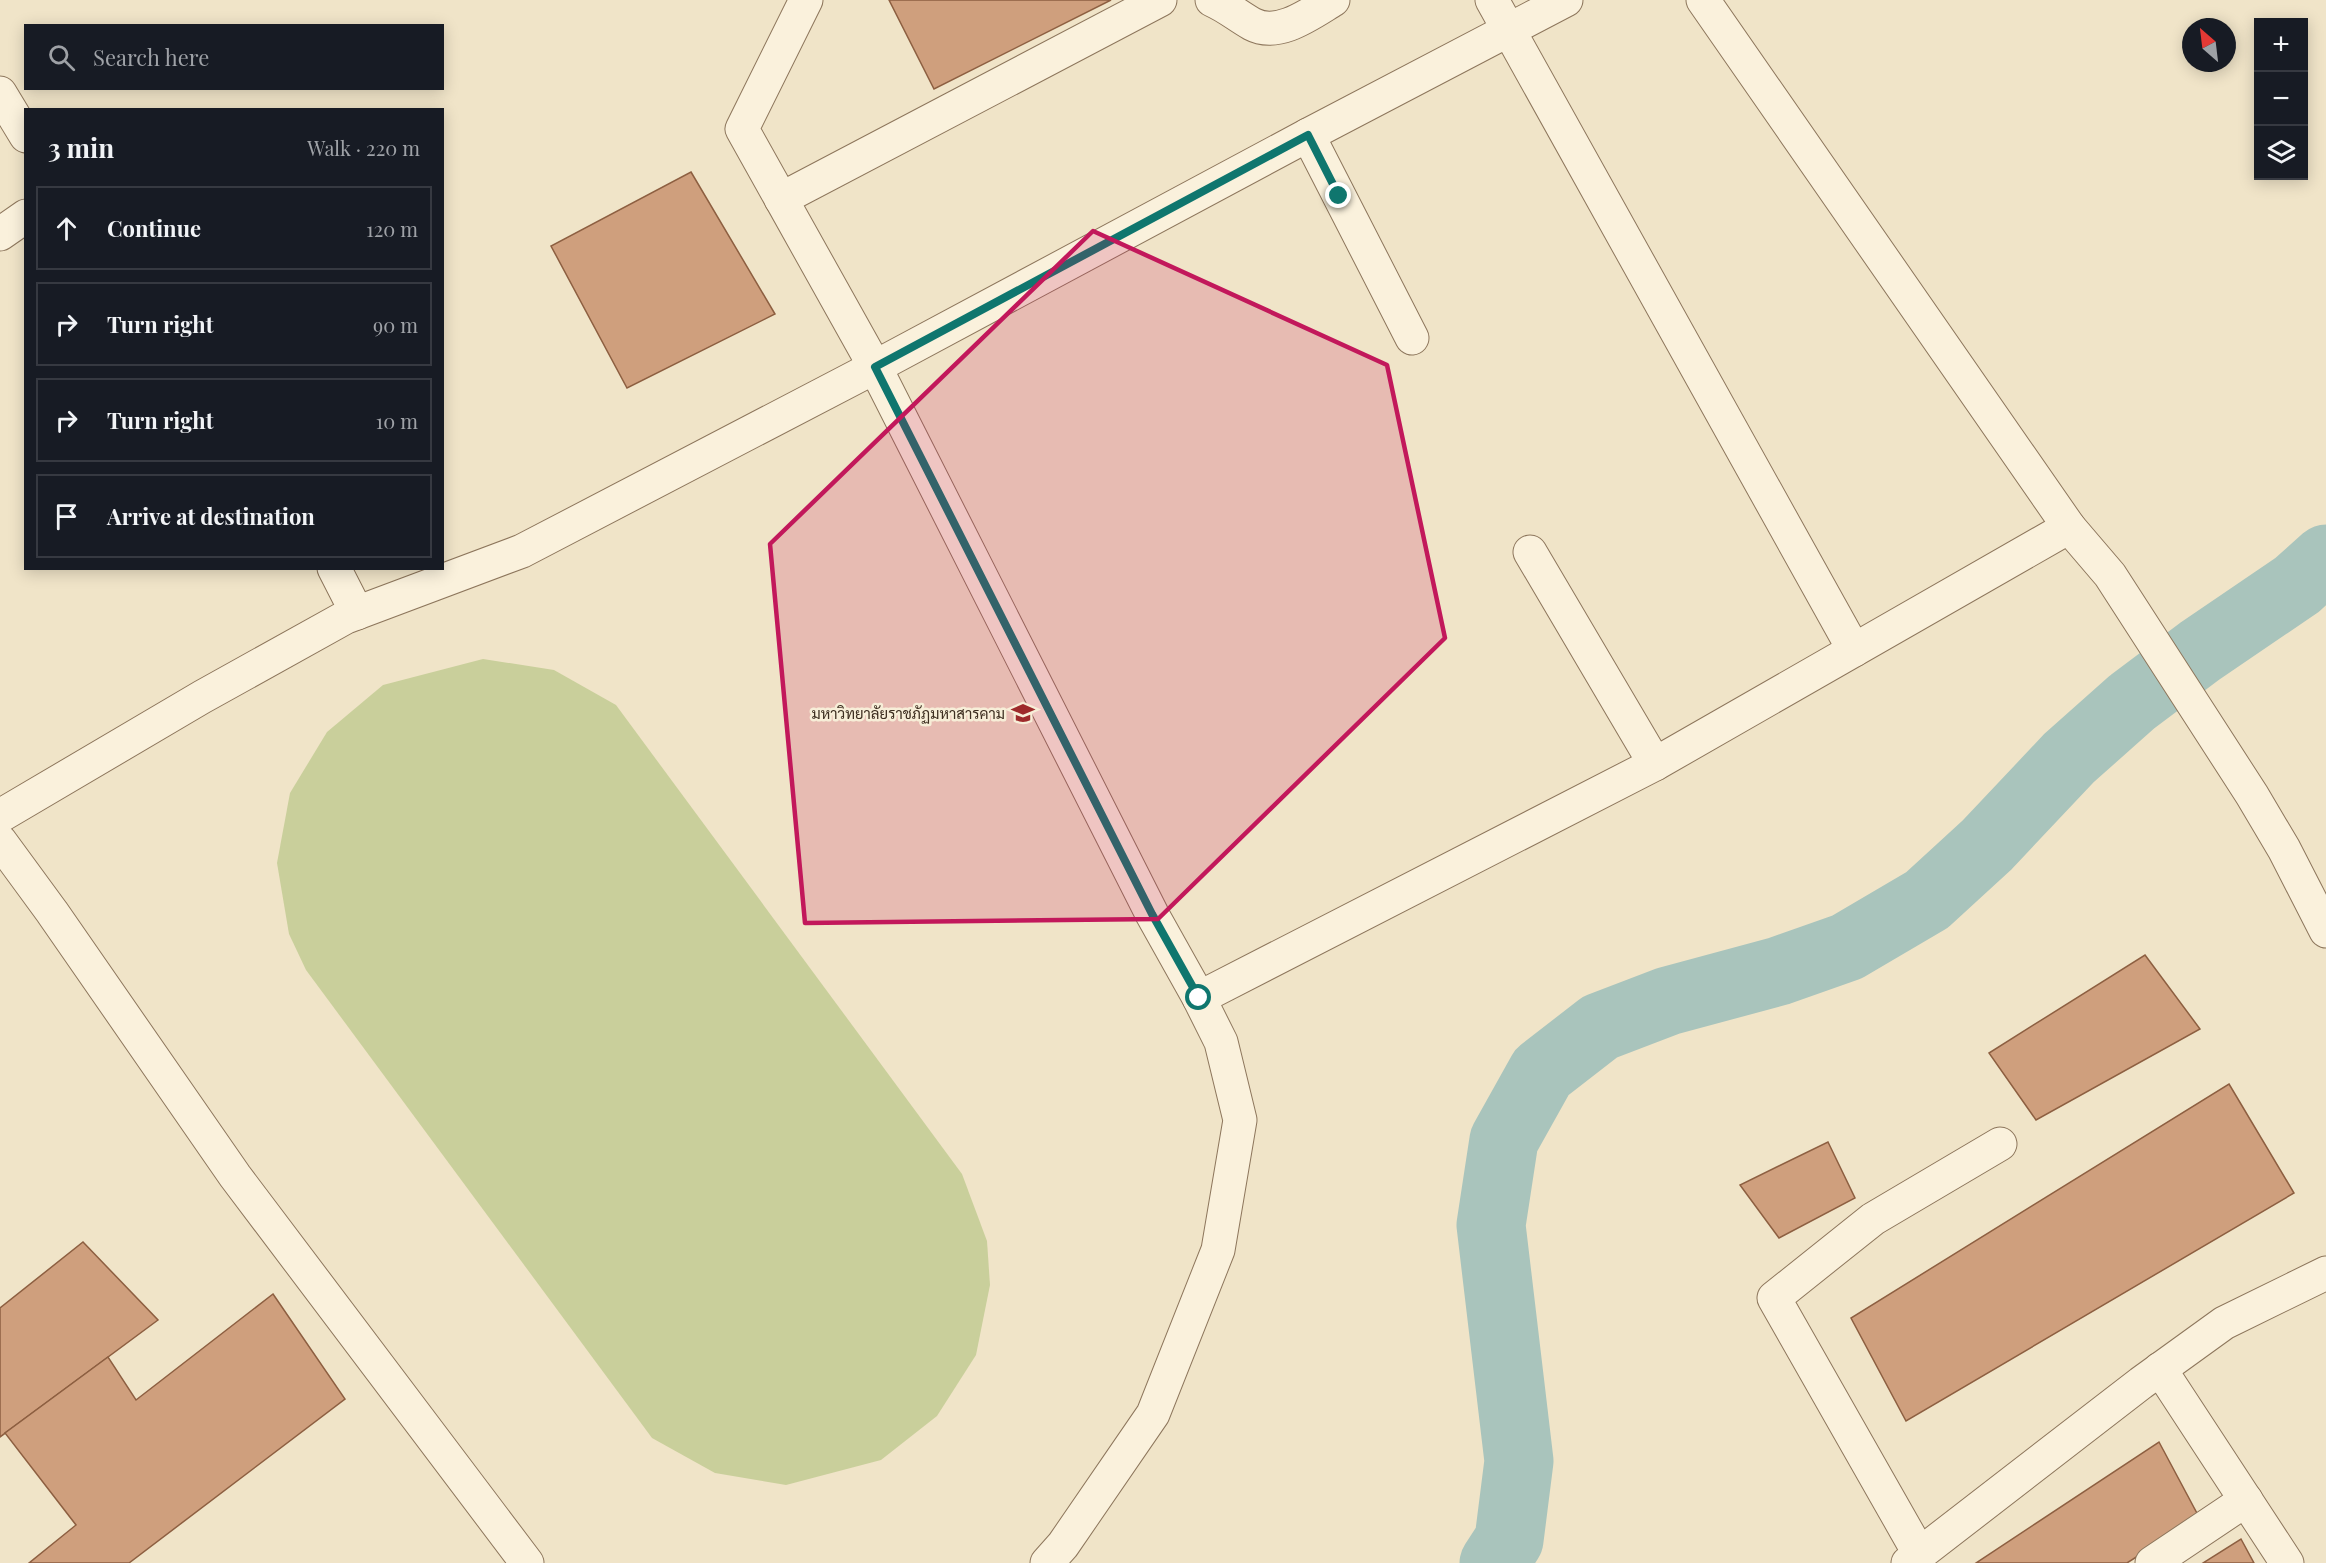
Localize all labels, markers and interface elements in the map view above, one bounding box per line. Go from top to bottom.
north arrow [2182,18,2236,72]
map controls [2254,18,2308,180]
button: + [2254,18,2308,72]
search box [24,24,444,90]
icon: search [45,41,78,74]
text: Search here [93,42,209,72]
button: − [2254,72,2308,126]
button: layers [2254,126,2308,180]
text: 3 min [48,130,114,165]
text: Walk · 220 m [307,134,420,161]
route end [1325,182,1351,208]
icon: ahead [50,212,83,245]
text: Continue [107,213,201,243]
text: 120 m [366,215,418,242]
icon: right [50,308,83,341]
text: Turn right [107,309,213,339]
text: 90 m [373,311,418,338]
icon: right [50,404,83,437]
text: Turn right [107,405,213,435]
text: 10 m [376,407,418,434]
icon: arrive [50,500,83,533]
text: Arrive at destination [107,501,315,531]
school or university icon: มหาวิทยาลัยราชภัฏมหาสารคาม [1010,700,1036,726]
place label: มหาวิทยาลัยราชภัฏมหาสารคาม [811,703,1005,724]
route start [1185,984,1211,1010]

